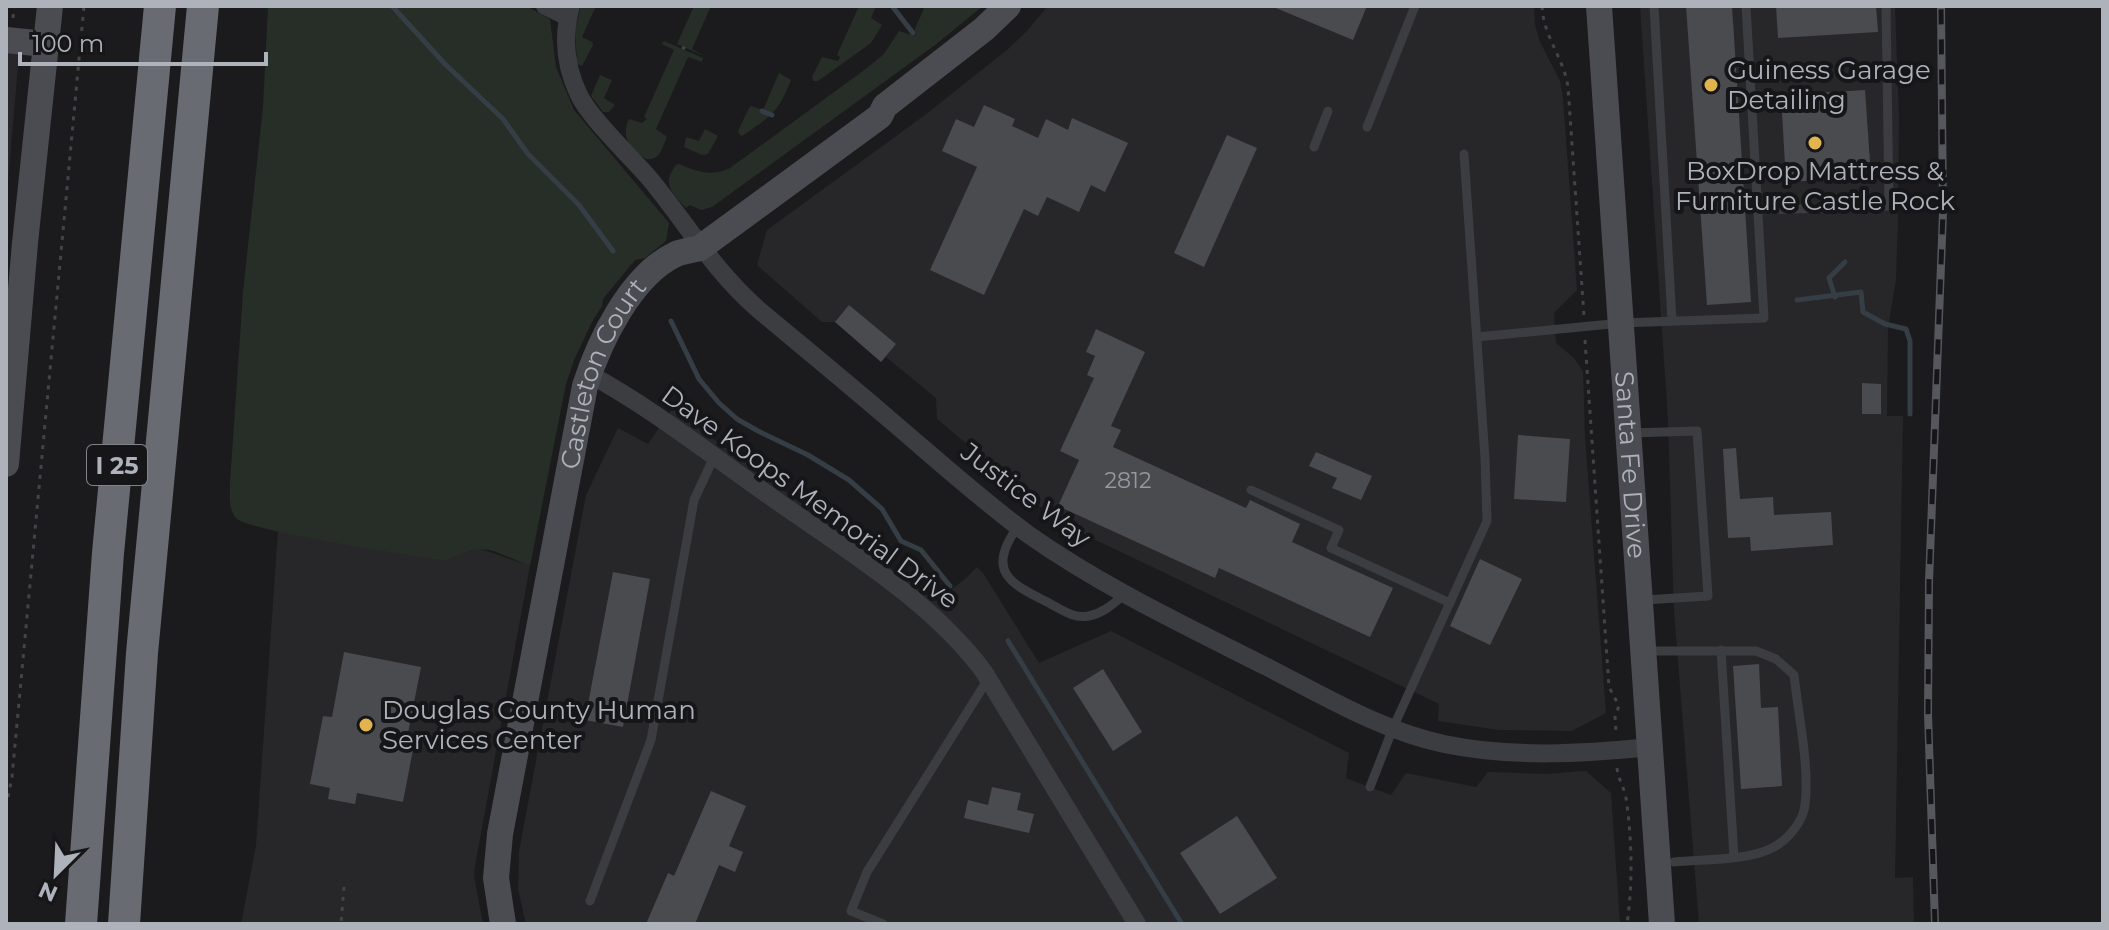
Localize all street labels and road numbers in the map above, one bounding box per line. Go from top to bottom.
street label: Castleton Court [554,271,653,472]
street label: Santa Fe Drive [1608,370,1653,560]
street label: Dave Koops Memorial Drive [655,378,965,616]
street label: Justice Way [954,435,1098,555]
road number: I 25 [87,445,147,485]

